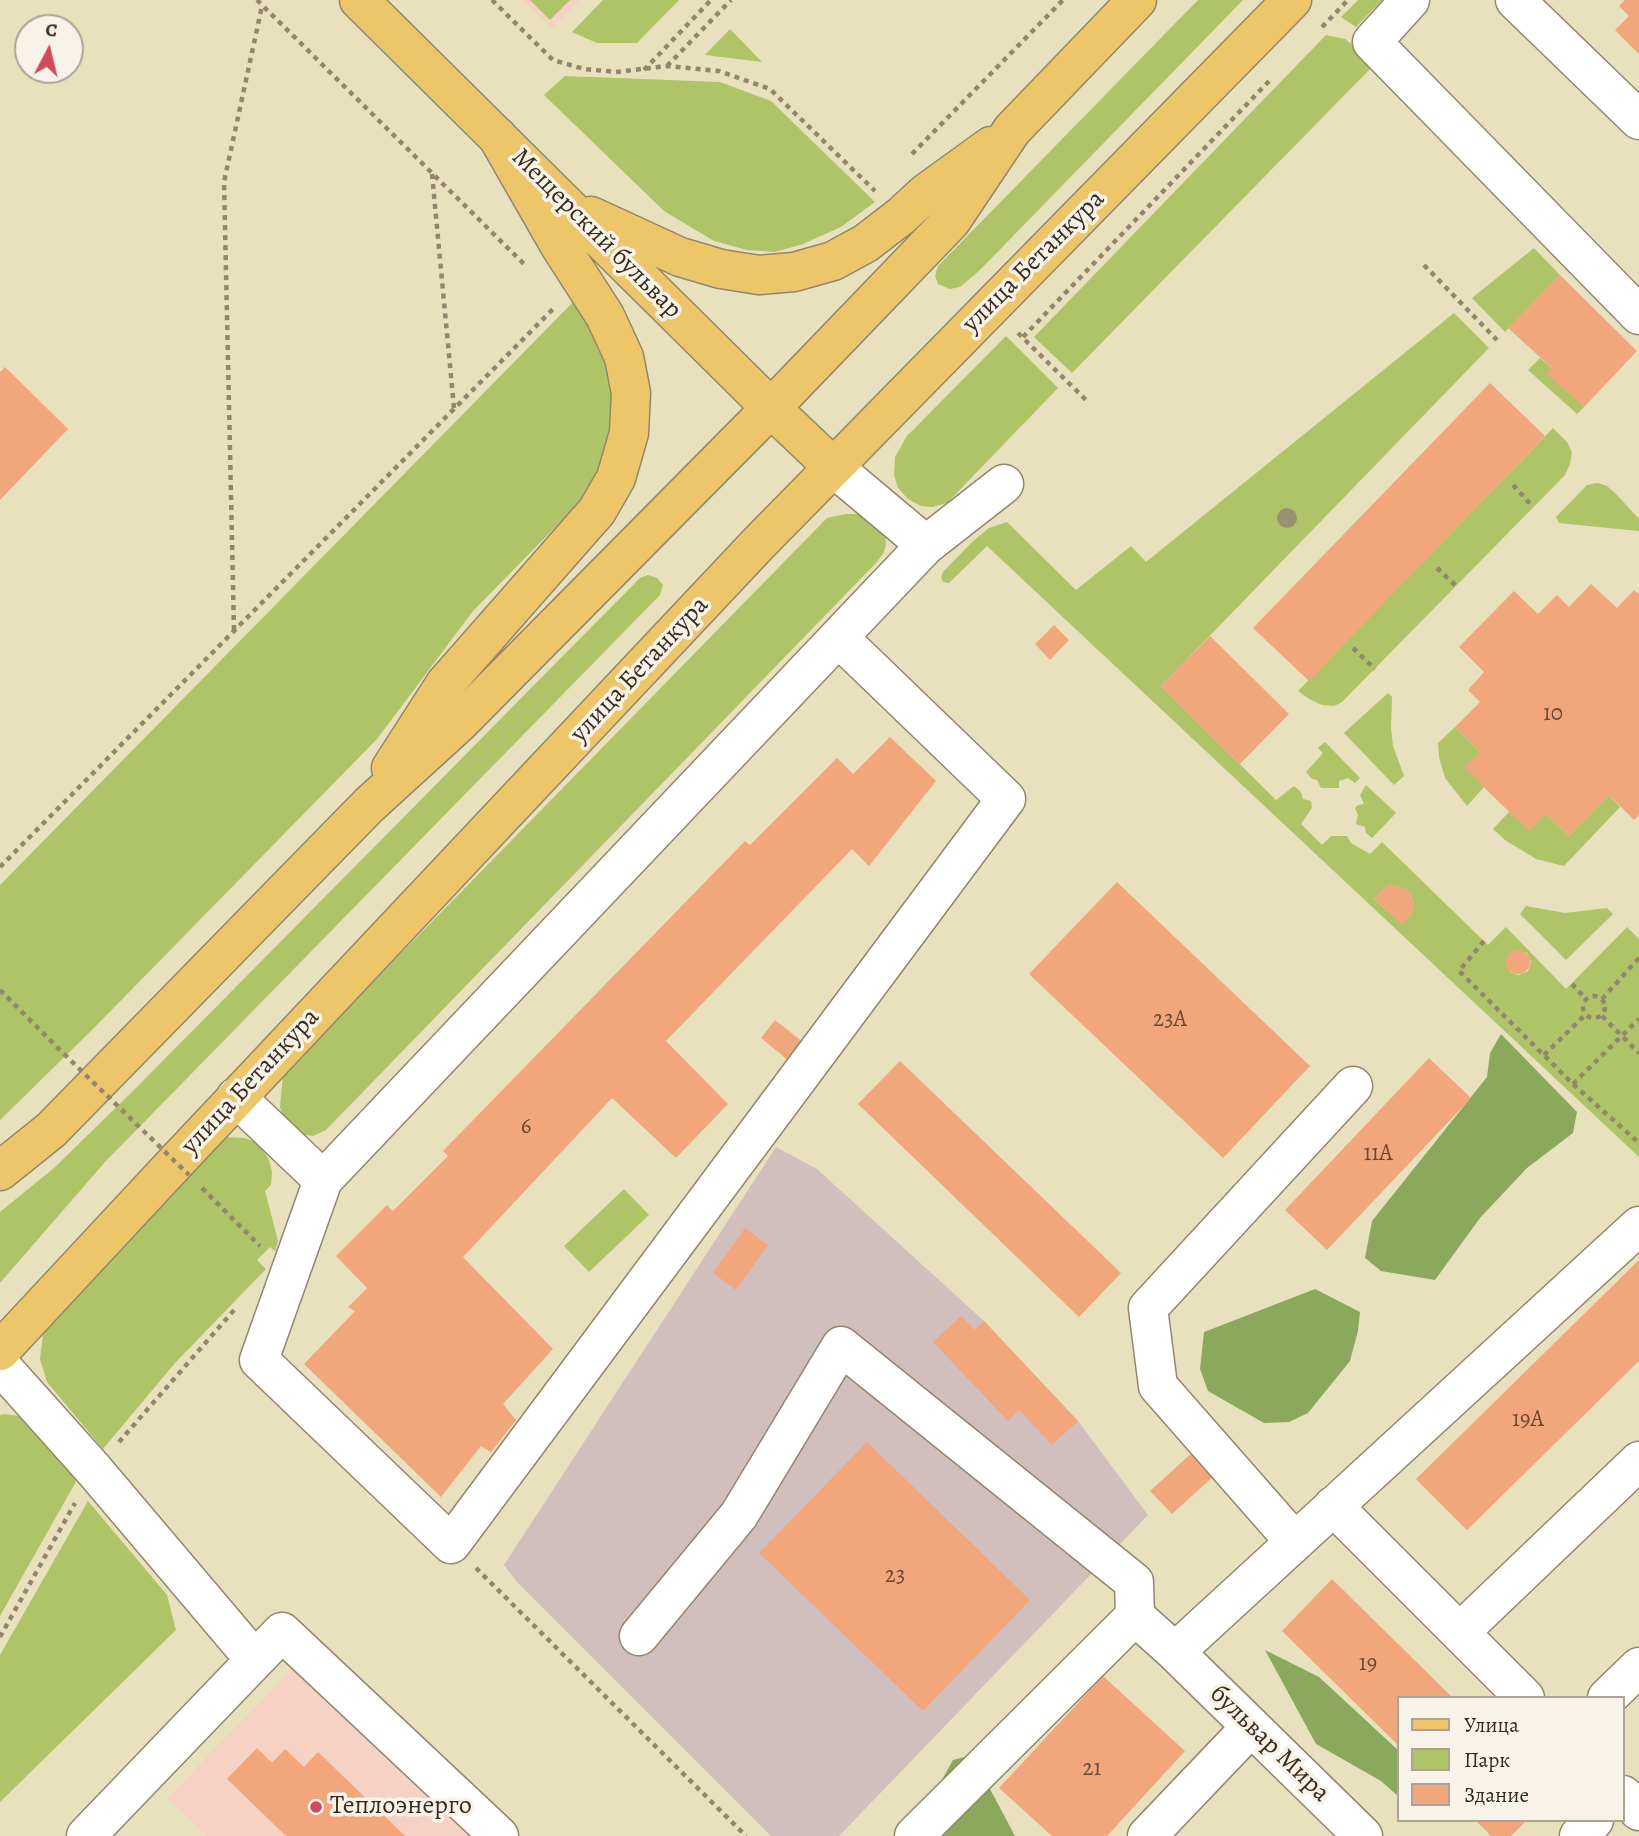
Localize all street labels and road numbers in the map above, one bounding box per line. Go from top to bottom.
street label: Мещерский бульвар [504,142,688,326]
street label: улица Бетанкура [956,184,1112,340]
street label: улица Бетанкура [564,590,716,750]
street label: улица Бетанкура [175,1002,327,1162]
street label: бульвар Мира [1202,1679,1336,1809]

